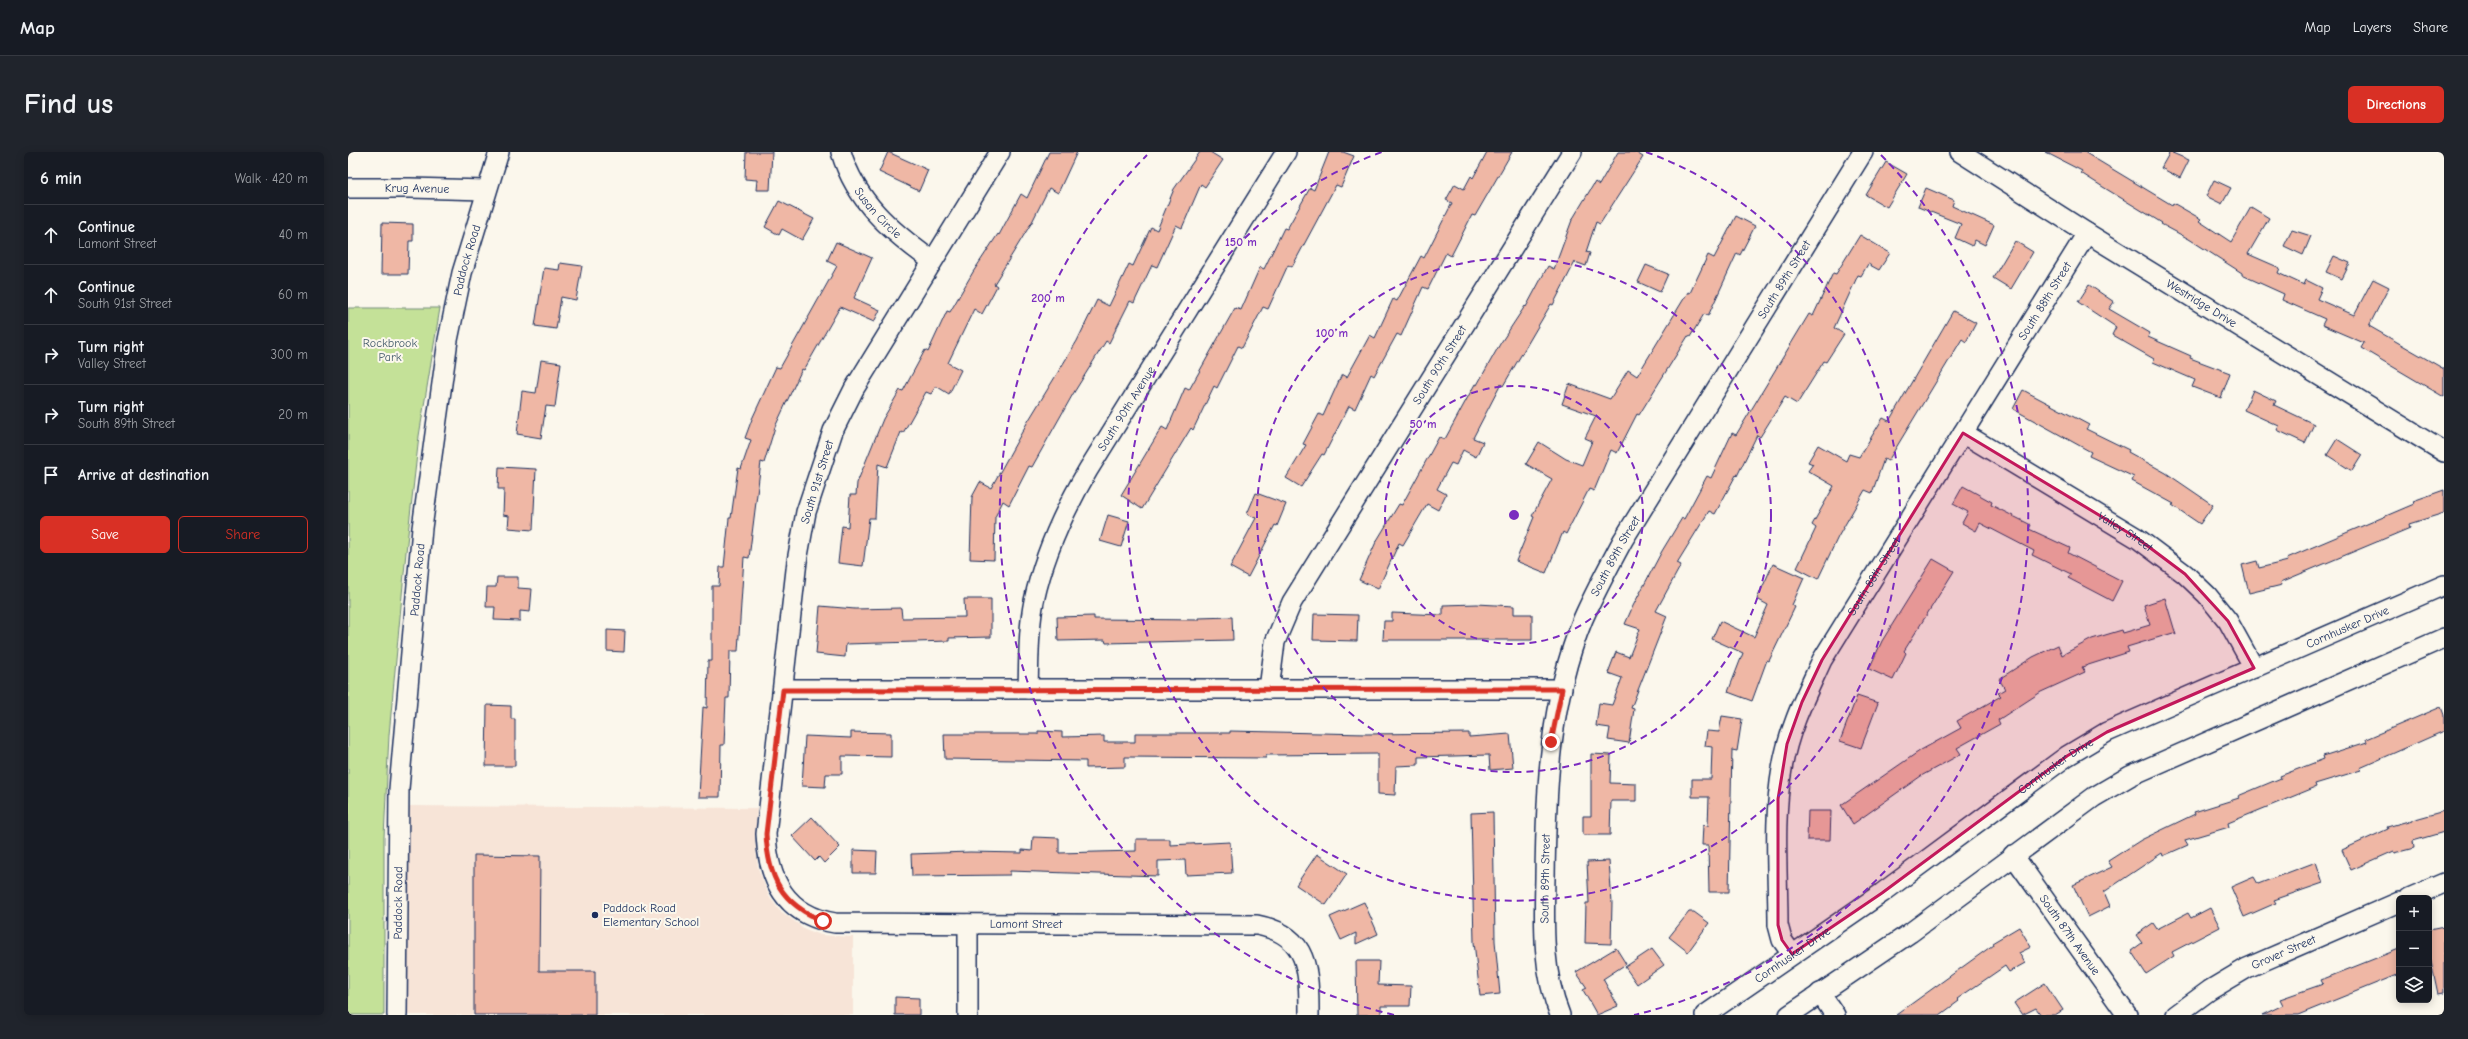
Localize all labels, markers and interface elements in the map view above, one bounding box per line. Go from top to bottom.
text: Map [20,17,55,39]
text: Map [2304,19,2331,36]
text: Layers [2353,19,2391,36]
text: Share [2413,19,2448,36]
button: Directions [2348,86,2444,123]
text: Find us [24,88,113,120]
text: 6 min [40,169,82,188]
text: Walk · 420 m [235,171,308,186]
street label: Krug Avenue [385,181,449,196]
street label: Susan Circle [852,185,904,241]
text: Continue [78,218,135,236]
street label: Paddock Road [450,223,483,297]
icon: ahead [40,224,62,246]
text: 40 m [279,227,308,242]
text: 150 m [1225,235,1257,249]
text: Lamont Street [78,236,156,251]
street label: South 89th Street [1755,237,1814,321]
street label: South 88th Street [2015,259,2075,343]
street label: Westridge Drive [2164,276,2239,330]
text: Continue [78,278,135,296]
icon: ahead [40,284,62,306]
text: 60 m [278,287,308,302]
text: 200 m [1031,291,1065,305]
text: South 91st Street [78,296,172,311]
street label: South 90th Street [1410,322,1470,407]
text: 100 m [1316,326,1348,340]
park label: Rockbrook Park [363,336,417,364]
text: Turn right [78,338,144,356]
icon: right [40,344,62,366]
text: 300 m [270,347,308,362]
text: Valley Street [78,356,146,371]
street label: South 90th Avenue [1095,364,1158,453]
text: Turn right [78,398,144,416]
icon: right [40,404,62,426]
text: 20 m [278,407,308,422]
text: South 89th Street [78,416,175,431]
text: 50 m [1409,417,1437,431]
street label: South 91st Street [798,438,837,525]
icon: arrive [40,464,62,486]
text: Arrive at destination [78,466,209,484]
centre of rings [1507,508,1521,522]
street label: Valley Street [2095,509,2156,555]
street label: South 89th Street [1588,513,1643,599]
button: Save [40,516,170,553]
button: Share [178,516,308,553]
street label: South 88th Street [1844,534,1904,618]
street label: Paddock Road [407,543,428,617]
street label: Cornhusker Drive [2304,603,2391,651]
route end [1542,733,1560,751]
street label: Cornhusker Drive [2015,735,2096,797]
street label: South 89th Street [1537,833,1553,924]
street label: Paddock Road [391,866,405,940]
street label: South 87th Avenue [2036,892,2103,978]
map controls [2396,895,2432,1003]
button: + [2396,895,2432,931]
place label: Paddock Road Elementary School [603,901,699,929]
marker: Paddock Road Elementary School [590,910,600,920]
route start [814,912,832,930]
street label: Lamont Street [990,917,1063,931]
street label: Cornhusker Drive [1752,924,1833,986]
button: − [2396,931,2432,967]
street label: Grover Street [2249,932,2318,972]
button: layers [2396,967,2432,1003]

